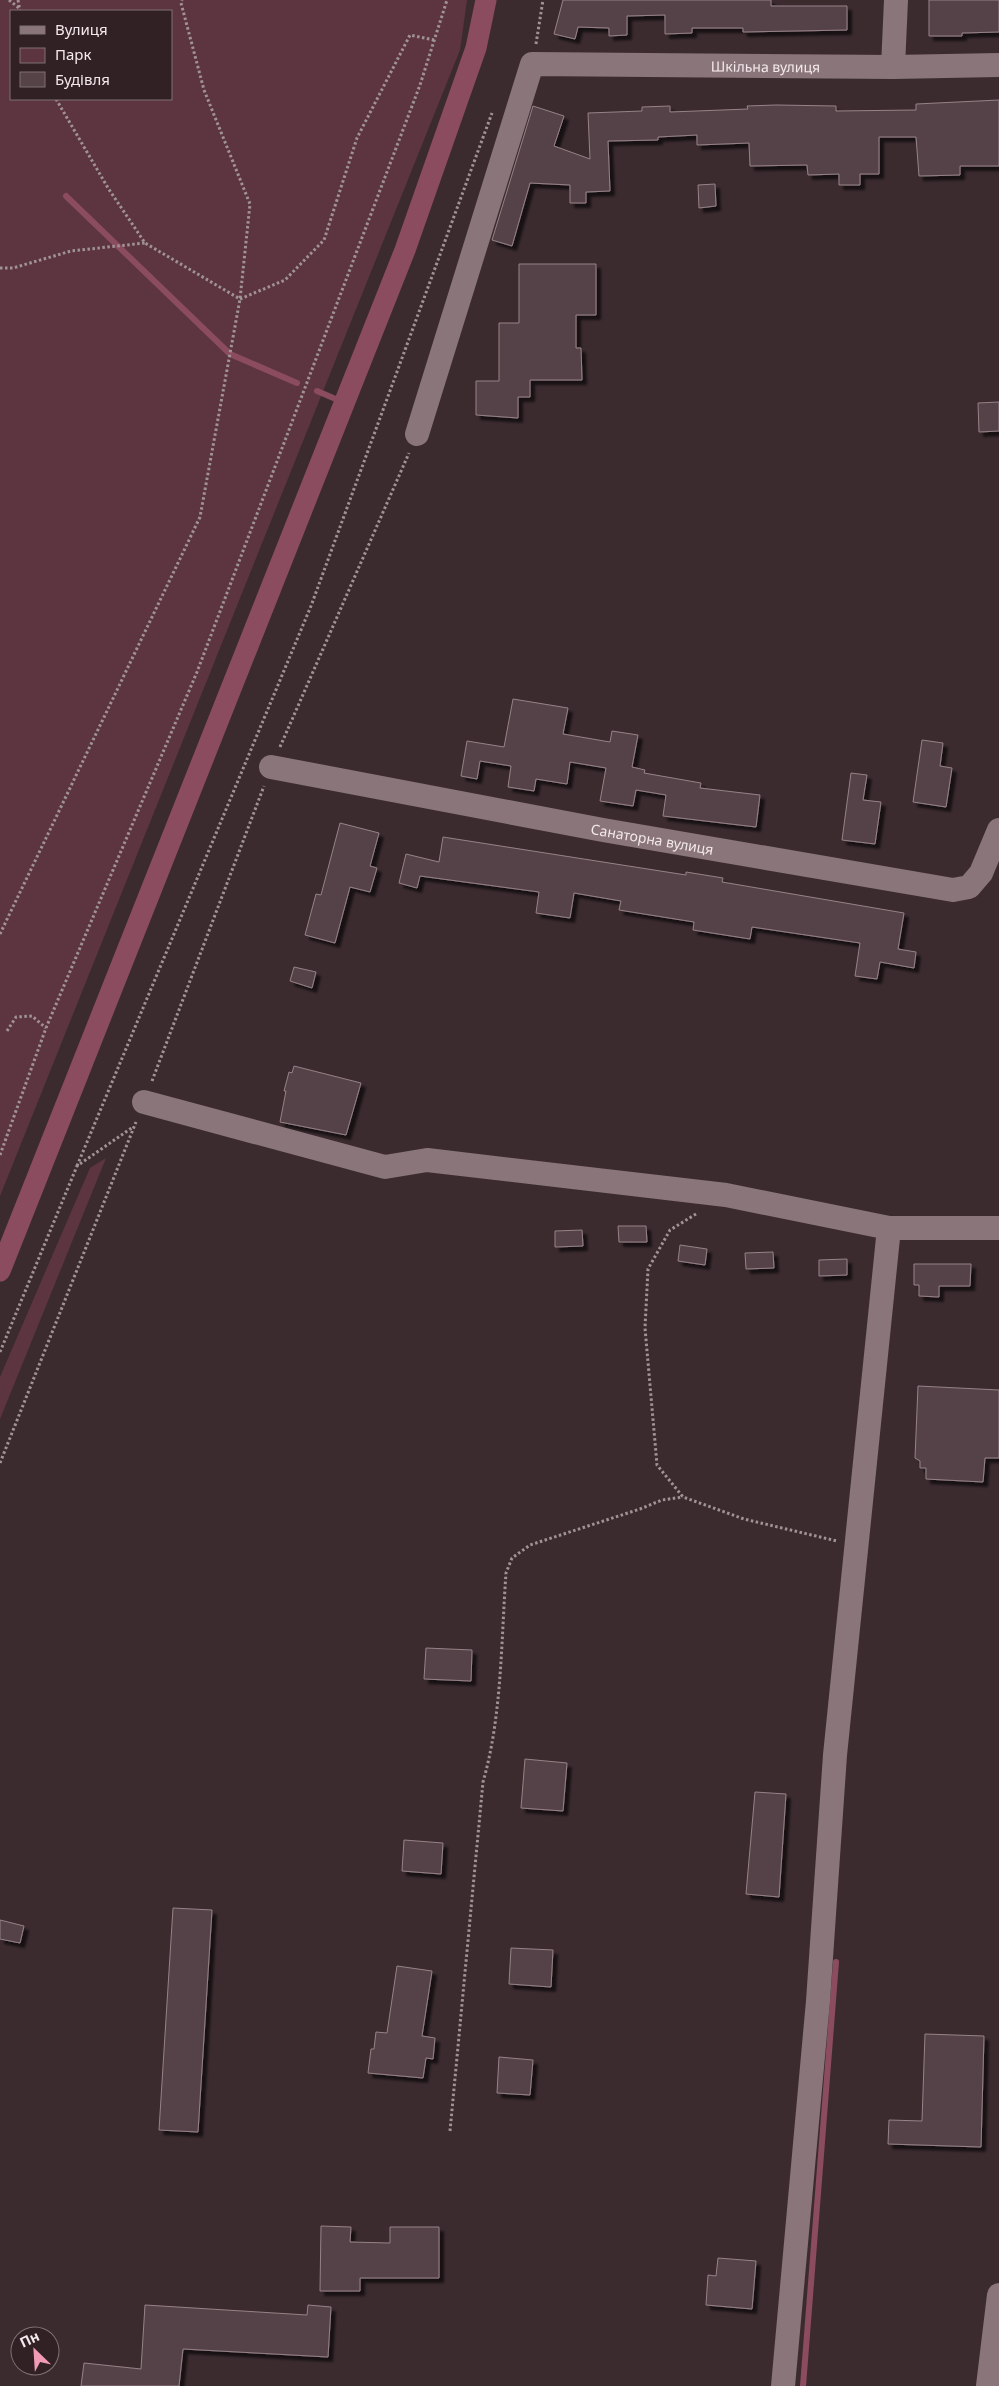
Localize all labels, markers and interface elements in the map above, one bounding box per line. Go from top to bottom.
legend [10,10,172,100]
text: Вулиця [55,19,108,39]
text: Парк [55,44,91,64]
street label: Шкільна вулиця [711,56,820,76]
text: Будівля [55,69,110,89]
street label: Санаторна вулиця [589,818,715,858]
north arrow [10,2326,60,2376]
text: Пн [16,2326,42,2352]

